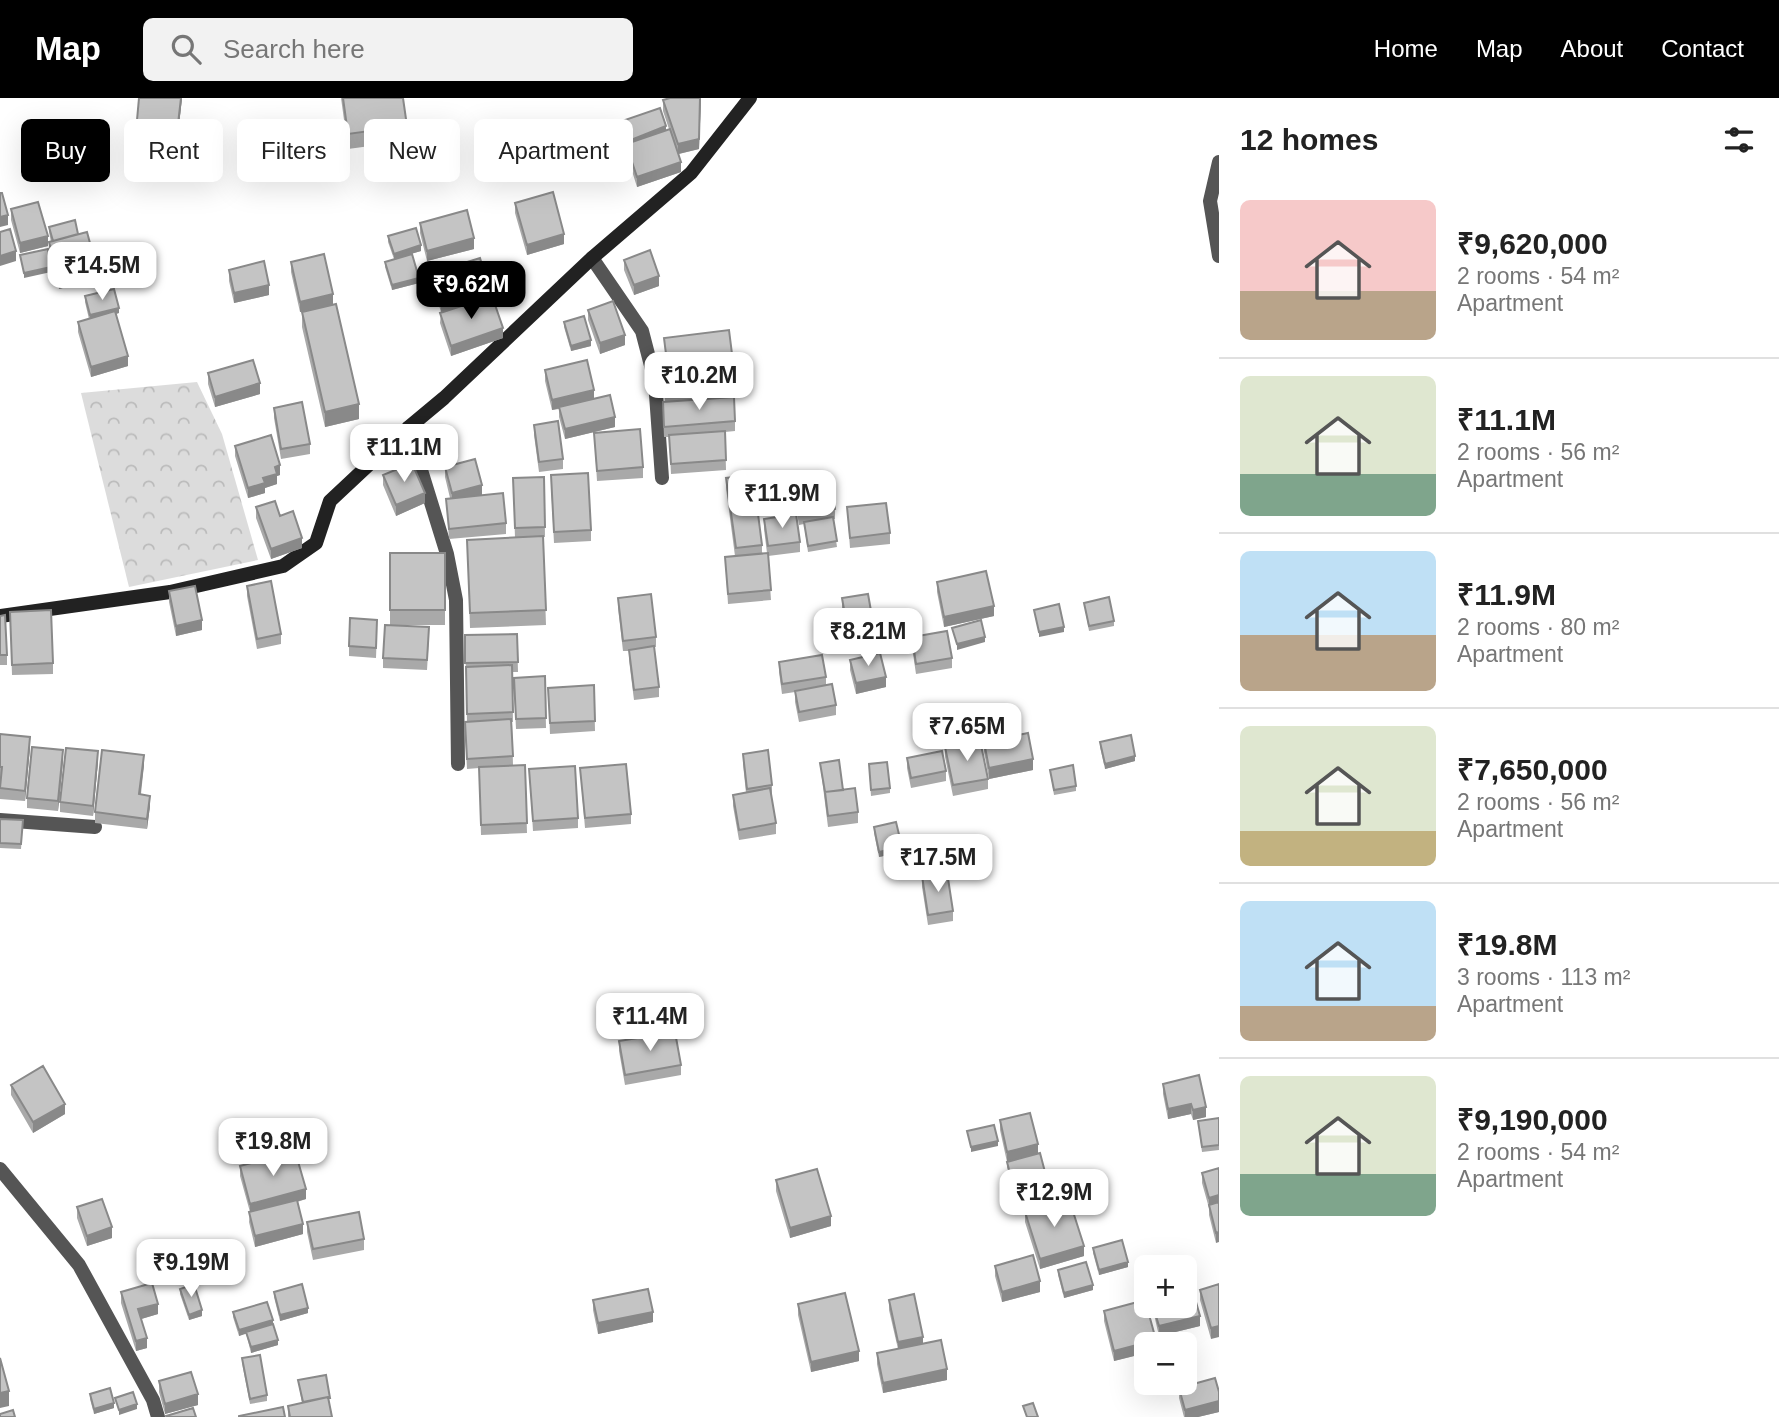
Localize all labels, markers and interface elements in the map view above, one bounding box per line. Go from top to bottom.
search box [143,18,633,81]
text: Map [35,30,101,67]
icon: search [167,30,205,68]
text: Search here [223,34,365,64]
text: Home [1374,35,1438,62]
text: Map [1476,35,1523,62]
text: About [1561,35,1623,62]
text: Contact [1661,35,1744,62]
chip: Buy [21,119,110,182]
chip: Rent [124,119,223,182]
chip: Filters [237,119,350,182]
chip: New [364,119,460,182]
chip: Apartment [474,119,633,182]
icon: filters [1720,121,1758,159]
text: 12 homes [1240,123,1378,156]
text: ₹9,620,000 [1457,227,1608,260]
icon: home [1296,228,1380,312]
pin: ₹14.5M [45,242,159,302]
text: ₹14.5M [63,252,141,278]
pin: ₹9.62M [414,262,528,321]
text: 2 rooms · 54 m² [1457,263,1619,289]
text: ₹9.62M [432,271,510,297]
text: Apartment [1457,290,1563,316]
pin: ₹10.2M [642,352,756,412]
text: ₹10.2M [660,362,738,388]
text: ₹11.1M [1457,403,1556,436]
icon: home [1296,404,1380,488]
pin: ₹11.1M [347,424,461,484]
text: ₹11.1M [366,434,442,460]
text: 2 rooms · 56 m² [1457,439,1619,465]
text: Apartment [1457,466,1563,492]
pin: ₹11.9M [725,470,839,530]
text: ₹11.9M [744,480,820,506]
text: ₹11.9M [1457,578,1556,611]
icon: home [1296,579,1380,663]
pin: ₹8.21M [811,608,925,668]
text: 2 rooms · 80 m² [1457,614,1619,640]
text: ₹8.21M [829,618,907,644]
text: Apartment [1457,641,1563,667]
pin: ₹7.65M [910,704,1024,763]
text: ₹7.65M [928,713,1006,739]
text: ₹7,650,000 [1457,753,1608,786]
icon: home [1296,754,1380,838]
text: 2 rooms · 56 m² [1457,789,1619,815]
text: Apartment [1457,816,1563,842]
pin: ₹17.5M [881,834,995,894]
text: ₹17.5M [899,844,977,870]
text: ₹19.8M [1457,928,1558,961]
icon: home [1296,929,1380,1013]
text: 3 rooms · 113 m² [1457,964,1630,990]
text: Apartment [1457,991,1563,1017]
pin: ₹11.4M [593,993,707,1053]
text: ₹11.4M [612,1003,688,1029]
text: ₹9,190,000 [1457,1103,1608,1136]
icon: home [1296,1104,1380,1188]
pin: ₹19.8M [216,1118,330,1178]
text: ₹19.8M [234,1128,312,1154]
text: 2 rooms · 54 m² [1457,1139,1619,1165]
text: Apartment [1457,1166,1563,1192]
pin: ₹12.9M [997,1170,1111,1229]
text: ₹12.9M [1015,1179,1093,1205]
pin: ₹9.19M [134,1240,248,1299]
text: ₹9.19M [152,1249,230,1275]
map controls [1134,1255,1197,1395]
button: + [1134,1255,1197,1318]
button: − [1134,1332,1197,1395]

